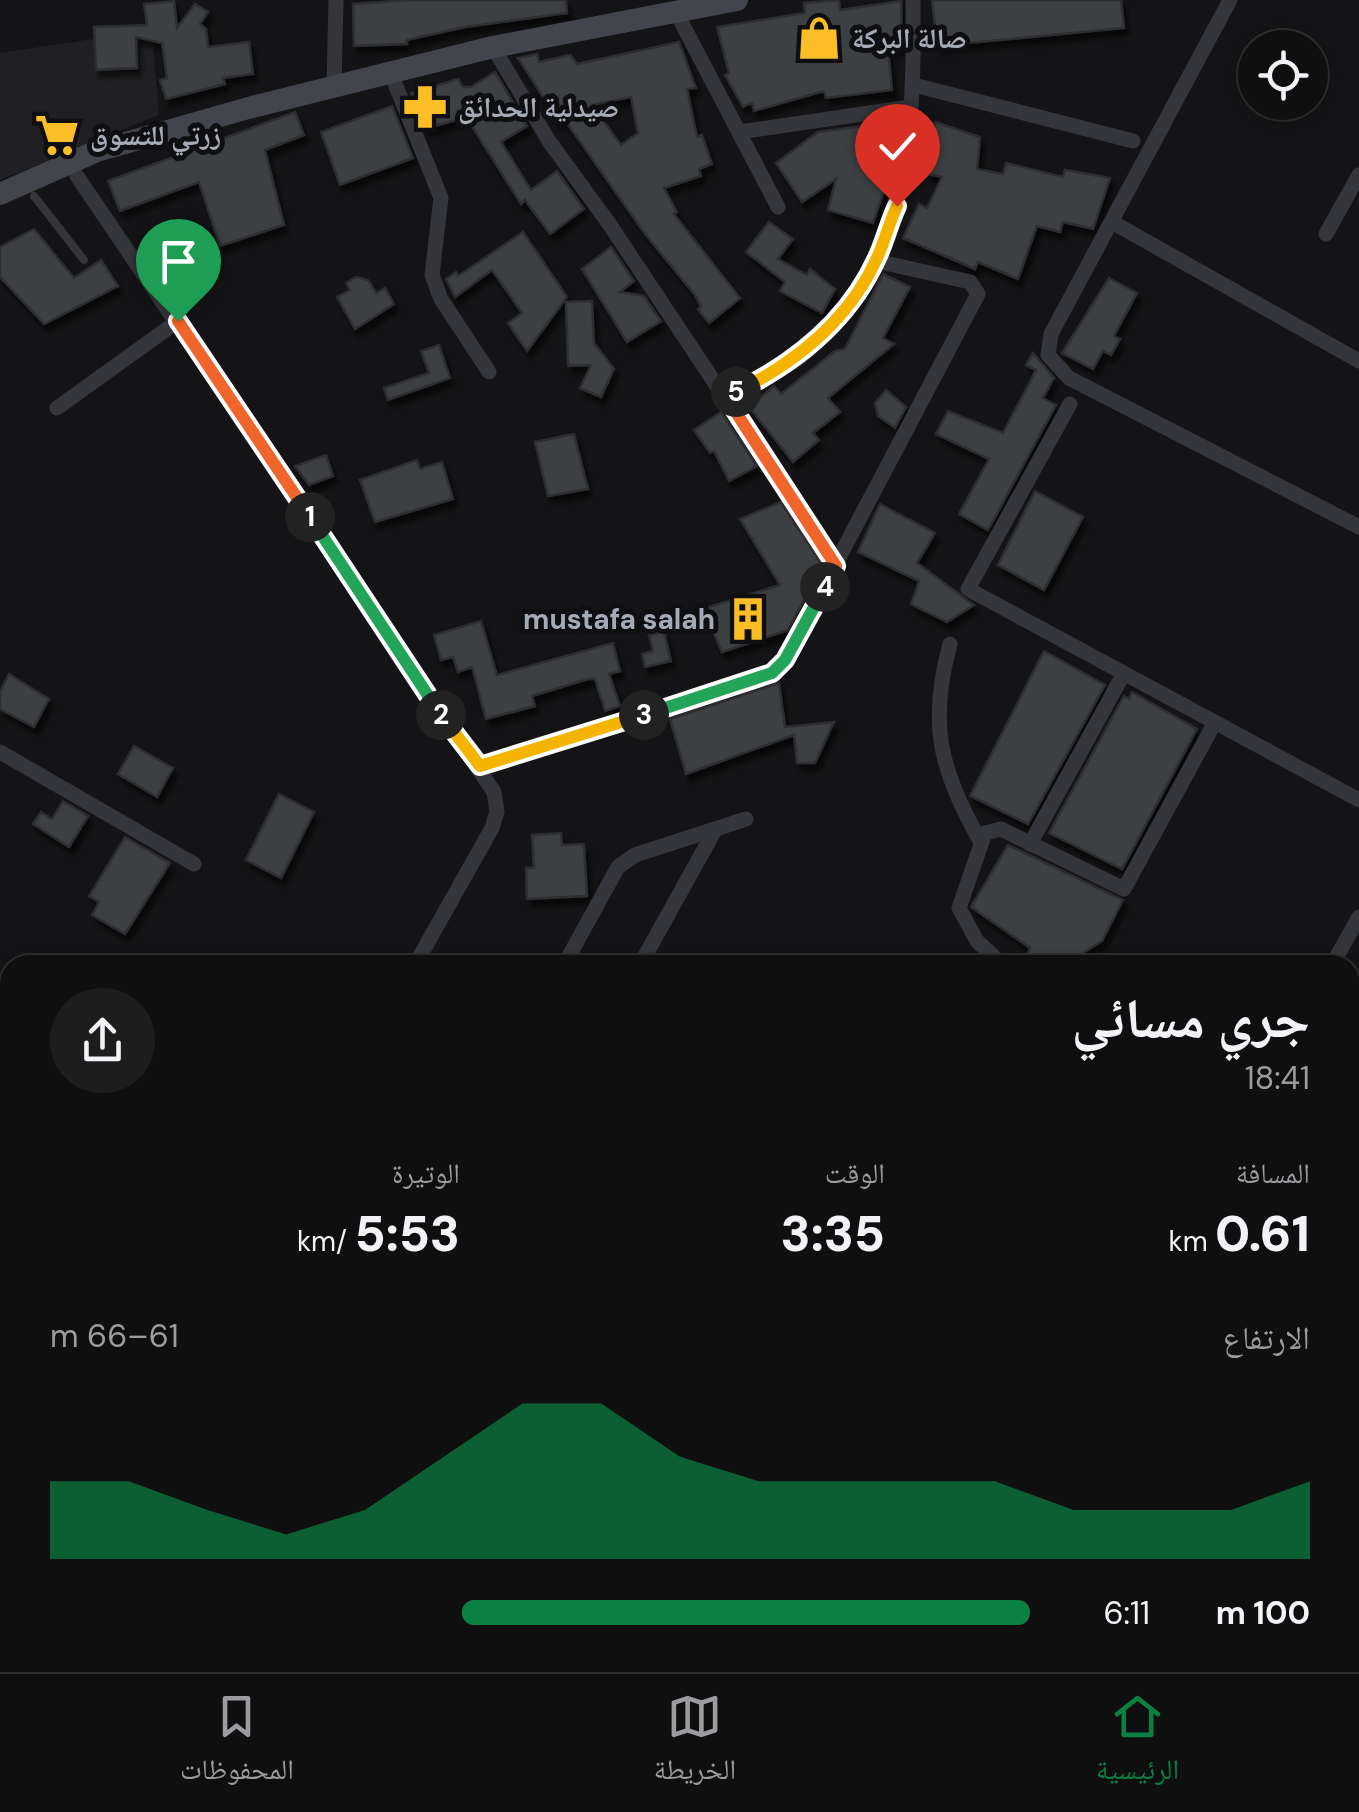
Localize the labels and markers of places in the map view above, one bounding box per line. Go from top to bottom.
shop icon: صالة البركة [795,14,843,62]
place label: صالة البركة [852,20,967,57]
pharmacy icon: صيدلية الحدائق [401,83,449,131]
place label: صيدلية الحدائق [458,89,619,126]
pin [855,104,940,207]
supermarket icon: زرتي للتسوق [33,111,81,159]
place label: زرتي للتسوق [90,117,221,157]
pin [136,219,221,322]
pin: 5 [711,367,761,417]
pin: 1 [285,492,335,542]
pin: 4 [800,562,850,612]
building icon: mustafa salah [724,595,772,643]
place label: mustafa salah [523,601,715,638]
pin: 2 [416,690,466,740]
pin: 3 [619,690,669,740]

